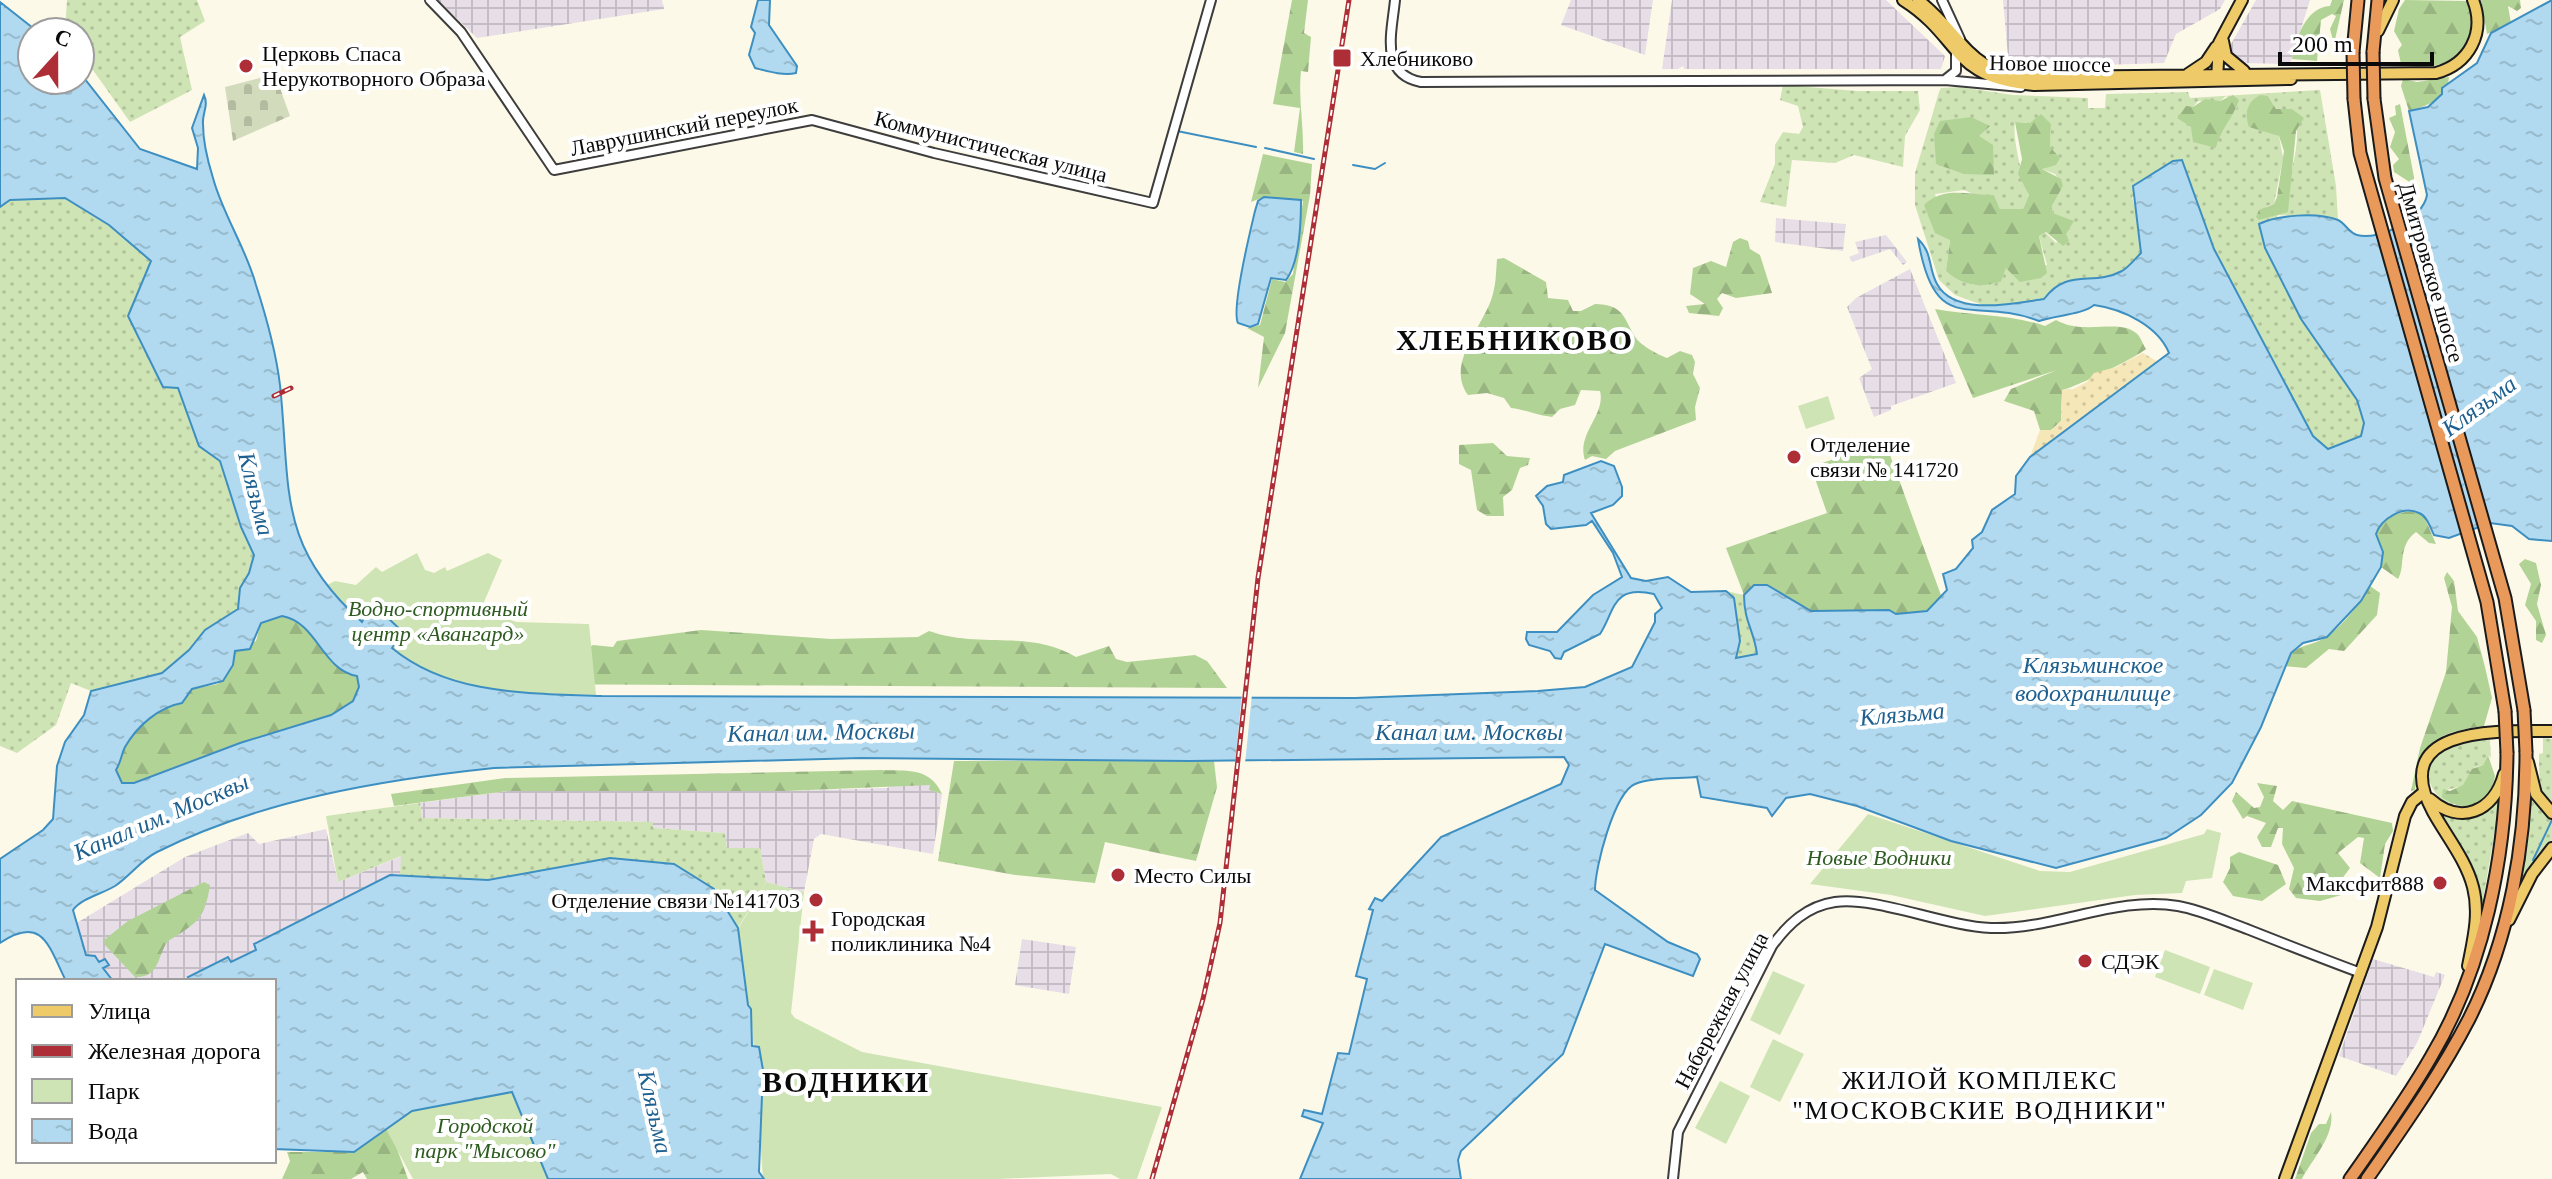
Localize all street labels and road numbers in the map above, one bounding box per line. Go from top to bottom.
street label: Новое шоссе [1989,50,2111,77]
street label: Лаврушинский переулок [568,92,800,161]
street label: Коммунистическая улица [872,105,1110,188]
street label: Дмитровское шоссе [2394,179,2469,365]
street label: Набережная улица [1670,927,1773,1093]

